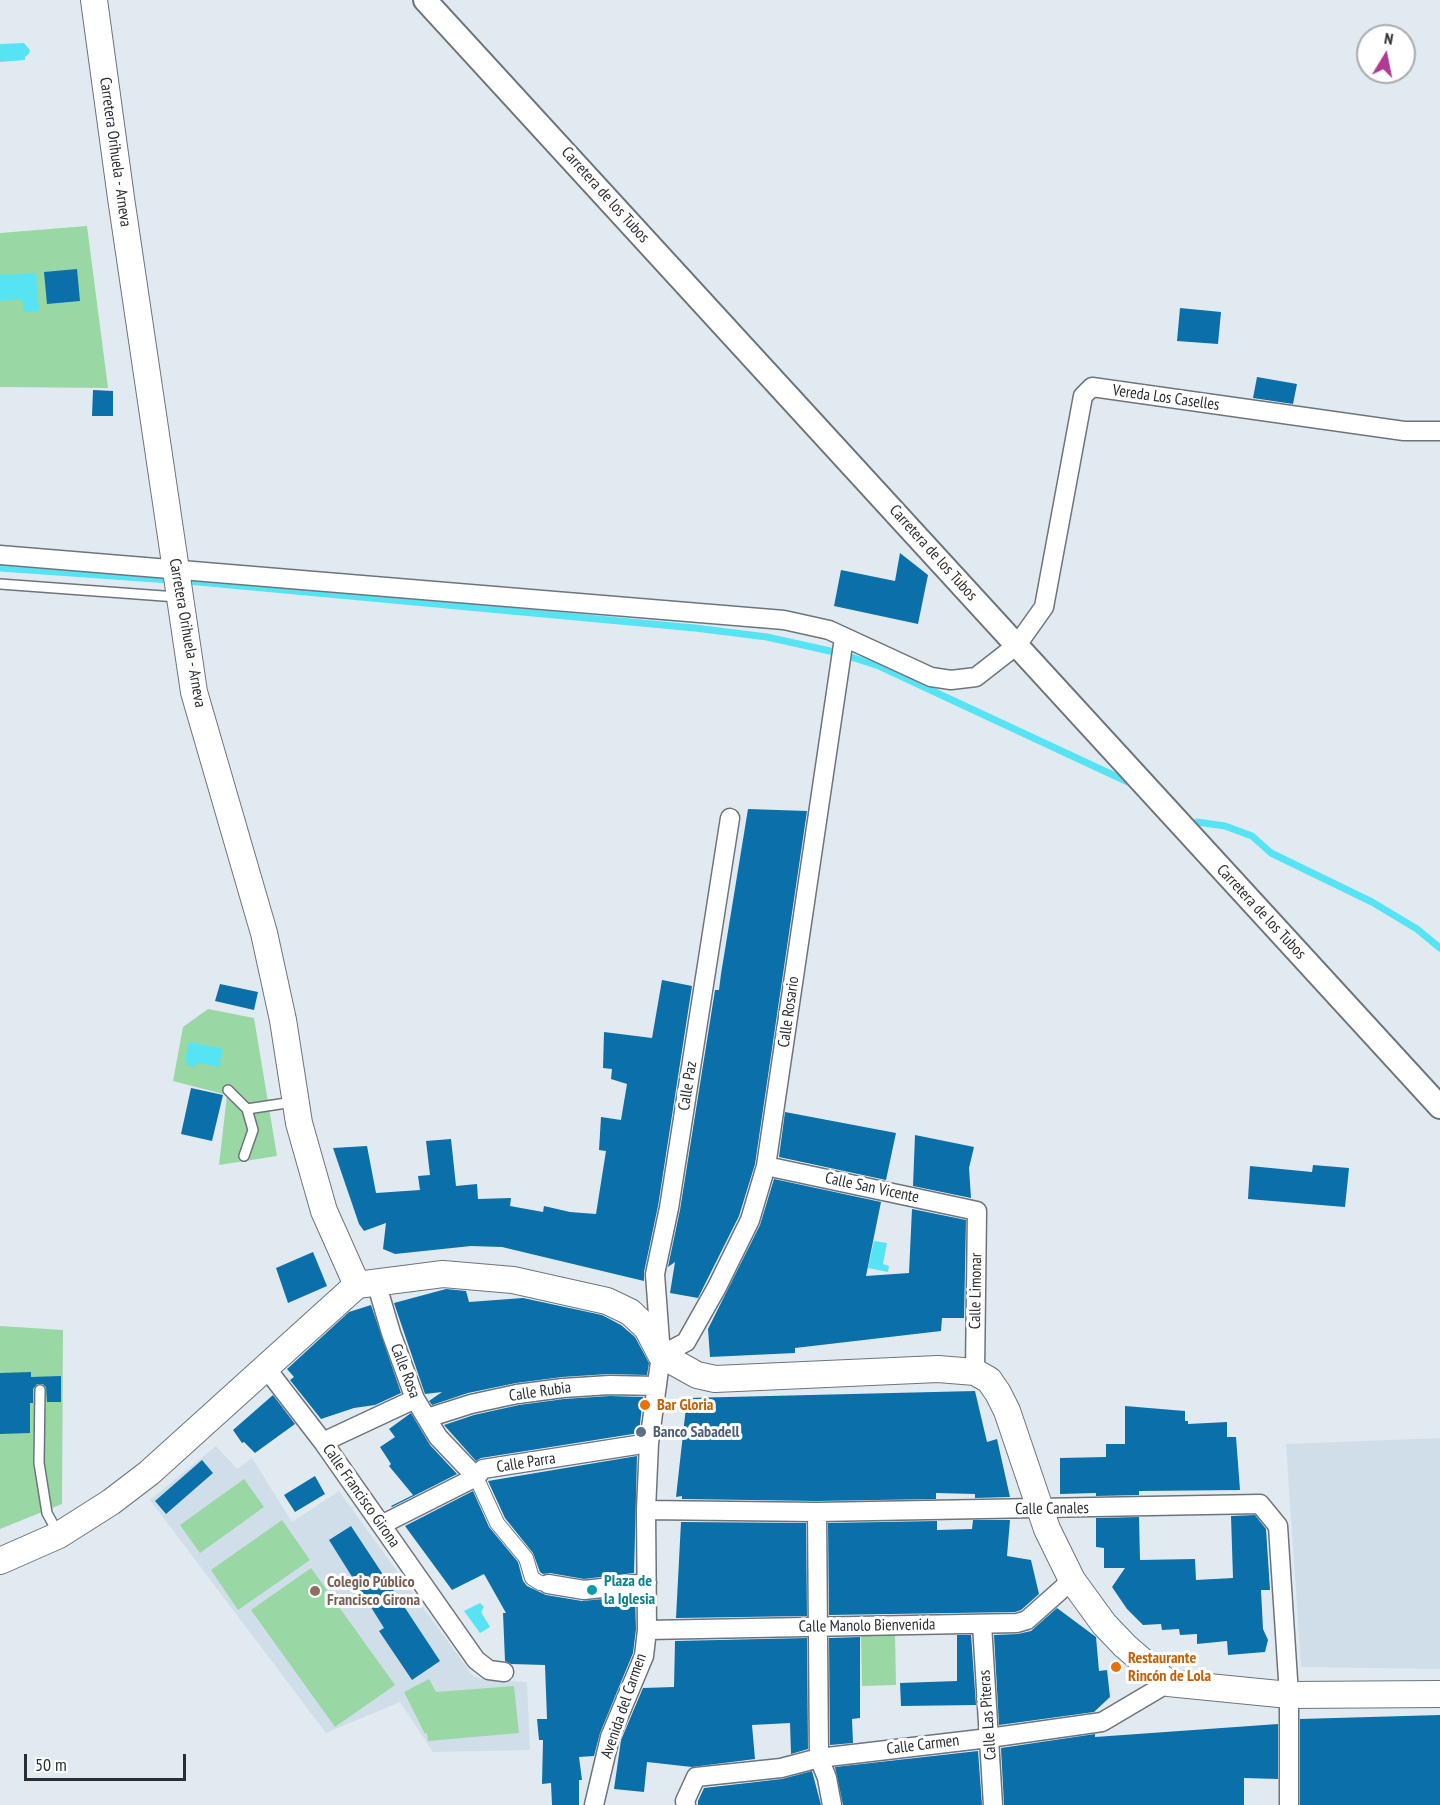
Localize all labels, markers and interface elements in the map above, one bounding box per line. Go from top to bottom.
north arrow [1356,24,1416,84]
text: N [1383,28,1395,49]
street label: Carretera Orihuela - Arneva [95,76,135,228]
street label: Carretera de los Tubos [557,143,653,247]
street label: Vereda Los Caselles [1111,381,1221,415]
street label: Carretera de los Tubos [885,501,981,605]
street label: Carretera Orihuela - Arneva [164,557,210,709]
street label: Carretera de los Tubos [1212,861,1310,963]
street label: Calle Rosario [775,975,803,1049]
street label: Calle Paz [675,1060,701,1112]
street label: Calle San Vicente [823,1169,921,1207]
street label: Calle Limonar [966,1253,986,1329]
street label: Calle Rosa [386,1341,424,1401]
street label: Calle Rubia [508,1378,572,1406]
place label: Bar Gloria [657,1395,713,1415]
marker: Bar Gloria [638,1398,652,1412]
place label: Banco Sabadell [653,1422,739,1442]
marker: Banco Sabadell [634,1425,648,1439]
street label: Calle Francisco Girona [318,1441,404,1551]
street label: Calle Parra [495,1449,557,1477]
street label: Calle Canales [1015,1499,1089,1519]
place label: Plaza de la Iglesia [604,1571,655,1609]
place label: Colegio Público Francisco Girona [327,1572,420,1610]
marker: Plaza de la Iglesia [585,1583,599,1597]
marker: Colegio Público Francisco Girona [308,1584,322,1598]
street label: Calle Manolo Bienvenida [798,1615,936,1637]
place label: Restaurante Rincón de Lola [1128,1648,1211,1686]
street label: Avenida del Carmen [597,1651,651,1761]
marker: Restaurante Rincón de Lola [1109,1660,1123,1674]
street label: Calle Las Piteras [975,1669,1001,1761]
street label: Calle Carmen [886,1731,960,1759]
scale bar [27,1742,189,1780]
text: 50 m [35,1753,67,1776]

